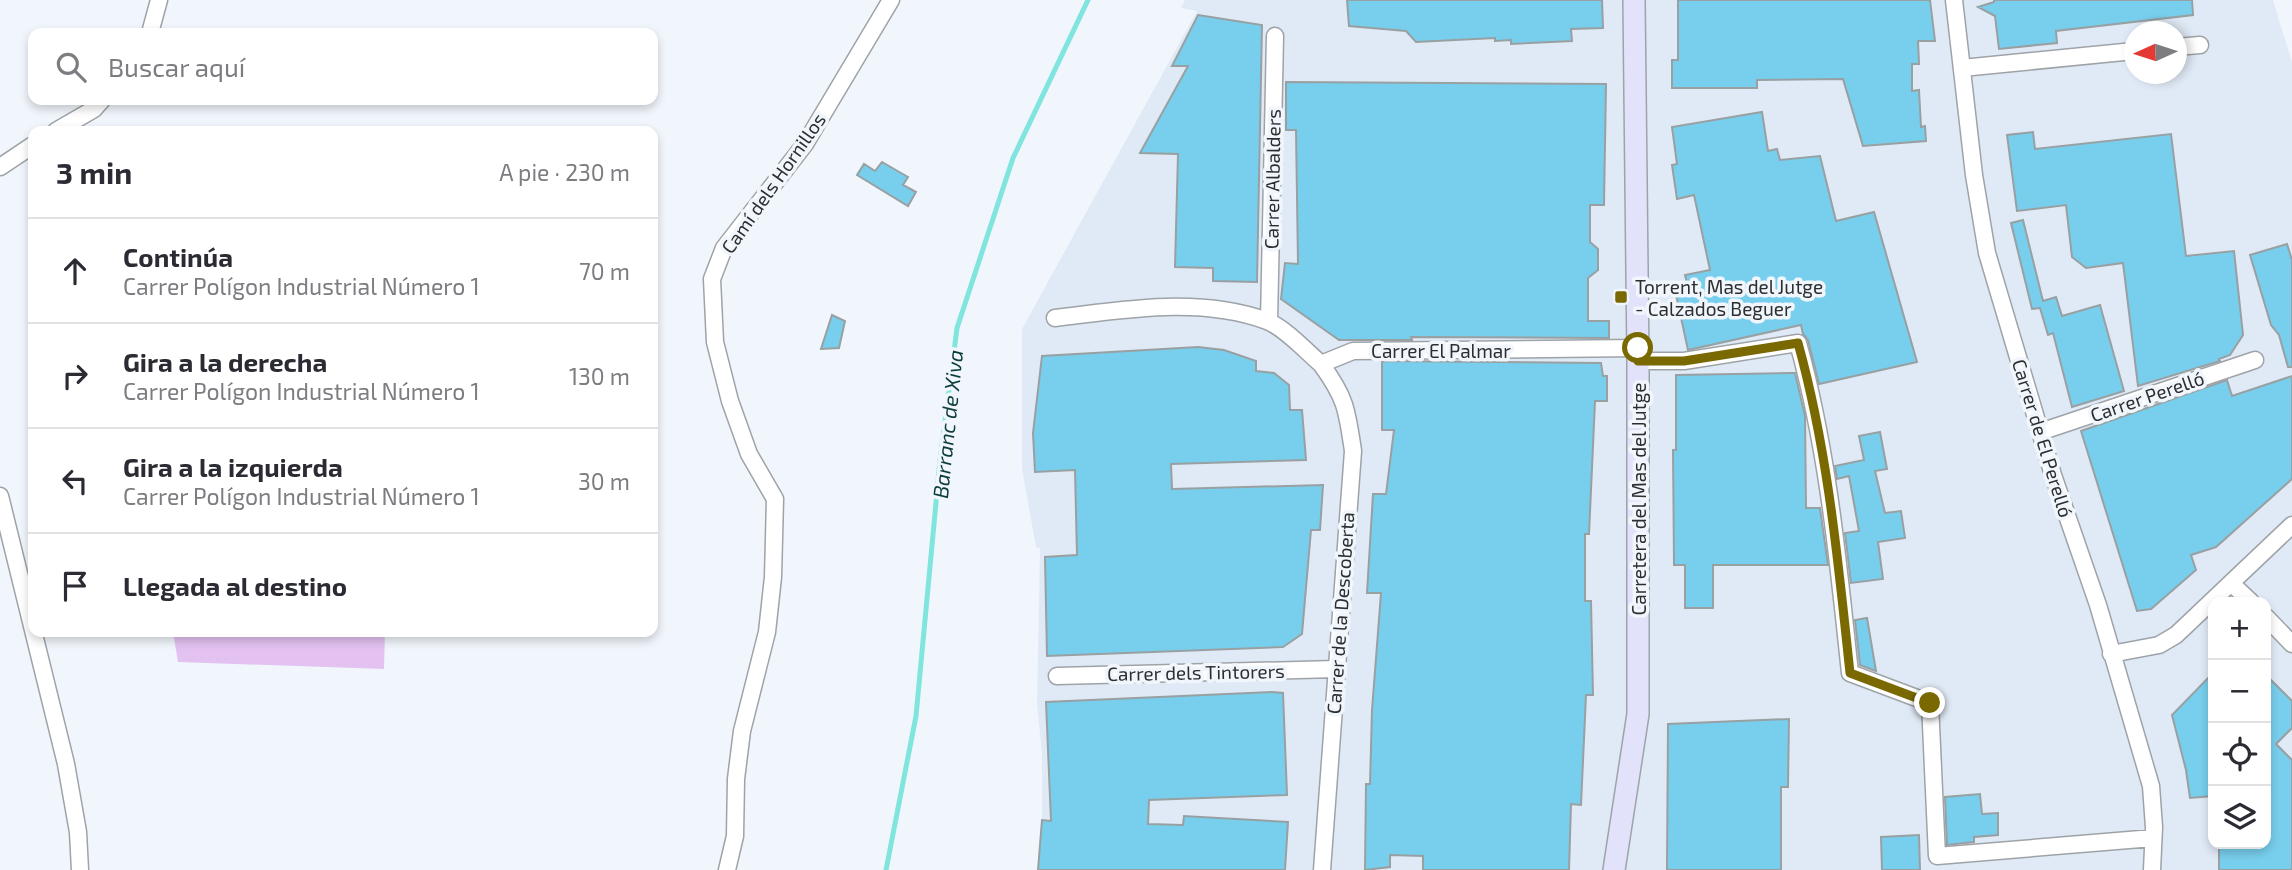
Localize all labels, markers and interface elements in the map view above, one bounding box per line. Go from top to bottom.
north arrow [2124,21,2187,84]
search box [28,28,658,105]
icon: search [52,48,90,86]
text: Buscar aquí [108,51,245,82]
street label: Camí dels Hornillos [716,108,830,258]
street label: Carrer Albalders [1259,109,1285,249]
text: 3 min [56,154,132,190]
text: A pie · 230 m [499,158,630,186]
text: Continúa [123,241,233,272]
icon: ahead [56,252,94,290]
text: 70 m [579,257,630,285]
text: Carrer Polígon Industrial Número 1 [123,272,480,300]
place label: Torrent, Mas del Jutge - Calzados Beguer [1635,275,1823,320]
marker: Torrent, Mas del Jutge - Calzados Beguer [1613,289,1629,305]
route start [1622,332,1653,363]
street label: Carrer El Palmar [1371,339,1511,362]
text: Gira a la derecha [123,346,327,377]
water label: Barranc de Xiva [927,348,967,500]
street label: Carrer de El Perelló [2008,356,2078,520]
icon: right [56,357,94,395]
text: 130 m [569,362,630,390]
street label: Carrer Perelló [2087,366,2207,426]
text: Carrer Polígon Industrial Número 1 [123,377,480,405]
street label: Carretera del Mas del Jutge [1627,382,1650,616]
text: Gira a la izquierda [123,451,343,482]
icon: left [56,462,94,500]
text: 30 m [578,467,630,495]
text: Carrer Polígon Industrial Número 1 [123,482,480,510]
street label: Carrer de la Descoberta [1321,511,1359,715]
icon: arrive [56,567,94,605]
text: Llegada al destino [123,570,347,601]
map controls [2208,597,2271,849]
button: + [2208,597,2271,660]
street label: Carrer dels Tintorers [1107,659,1285,685]
button: − [2208,660,2271,723]
route end [1914,687,1945,718]
button: locate [2208,723,2271,786]
button: layers [2208,786,2271,849]

